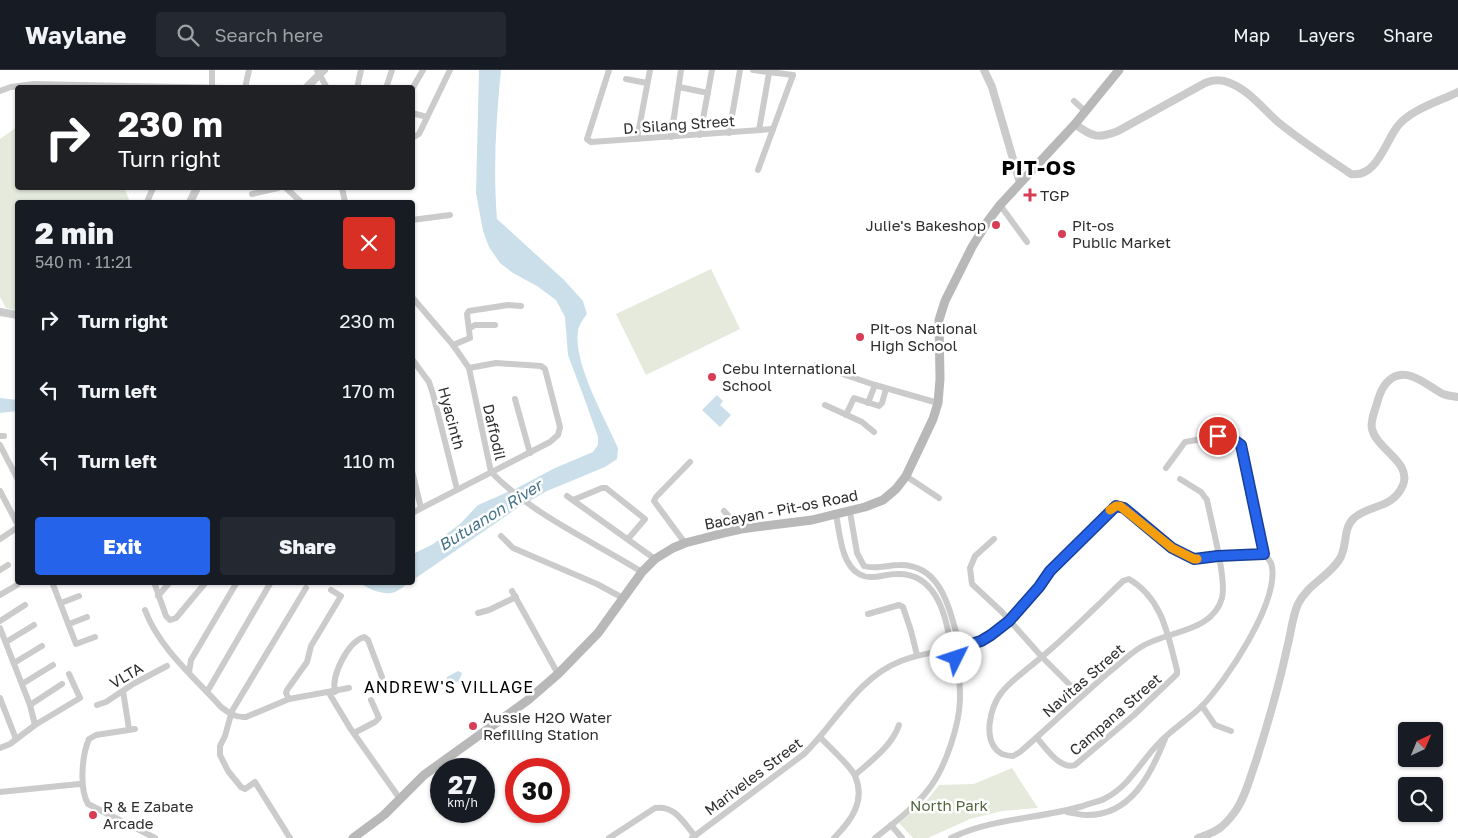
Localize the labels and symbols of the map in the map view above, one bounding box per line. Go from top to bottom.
street label: D. Silang Street [623,111,735,137]
district label: PIT-OS [1001,155,1077,179]
place label: TGP [1040,186,1070,204]
marker: TGP [1024,189,1036,201]
place label: Julie's Bakeshop [865,216,986,234]
place label: Pit-os Public Market [1072,216,1171,251]
marker: Julie's Bakeshop [990,219,1002,231]
marker: Pit-os Public Market [1056,228,1068,240]
place label: Pit-os National High School [870,319,977,354]
marker: Pit-os National High School [854,331,866,343]
place label: Cebu International School [722,359,857,394]
marker: Cebu International School [706,371,718,383]
street label: Hyacinth [435,385,469,451]
street label: Daffodil [480,402,510,462]
pin [1197,415,1239,457]
water label: Butuanon River [435,474,548,555]
street label: Bacayan - Pit-os Road [703,485,859,533]
position arrow [929,631,981,683]
street label: Navitas Street [1038,640,1128,720]
street label: VLTA [106,658,146,692]
street label: Campana Street [1066,669,1164,759]
district label: ANDREW'S VILLAGE [364,677,534,697]
place label: Aussie H2O Water Refilling Station [483,708,612,743]
marker: Aussie H2O Water Refilling Station [467,720,479,732]
north arrow [1398,722,1442,768]
street label: Mariveles Street [701,733,805,819]
speed limit sign: 30 [505,758,570,823]
park label: North Park [910,796,989,814]
place label: R & E Zabate Arcade [103,797,194,832]
marker: R & E Zabate Arcade [87,809,99,821]

